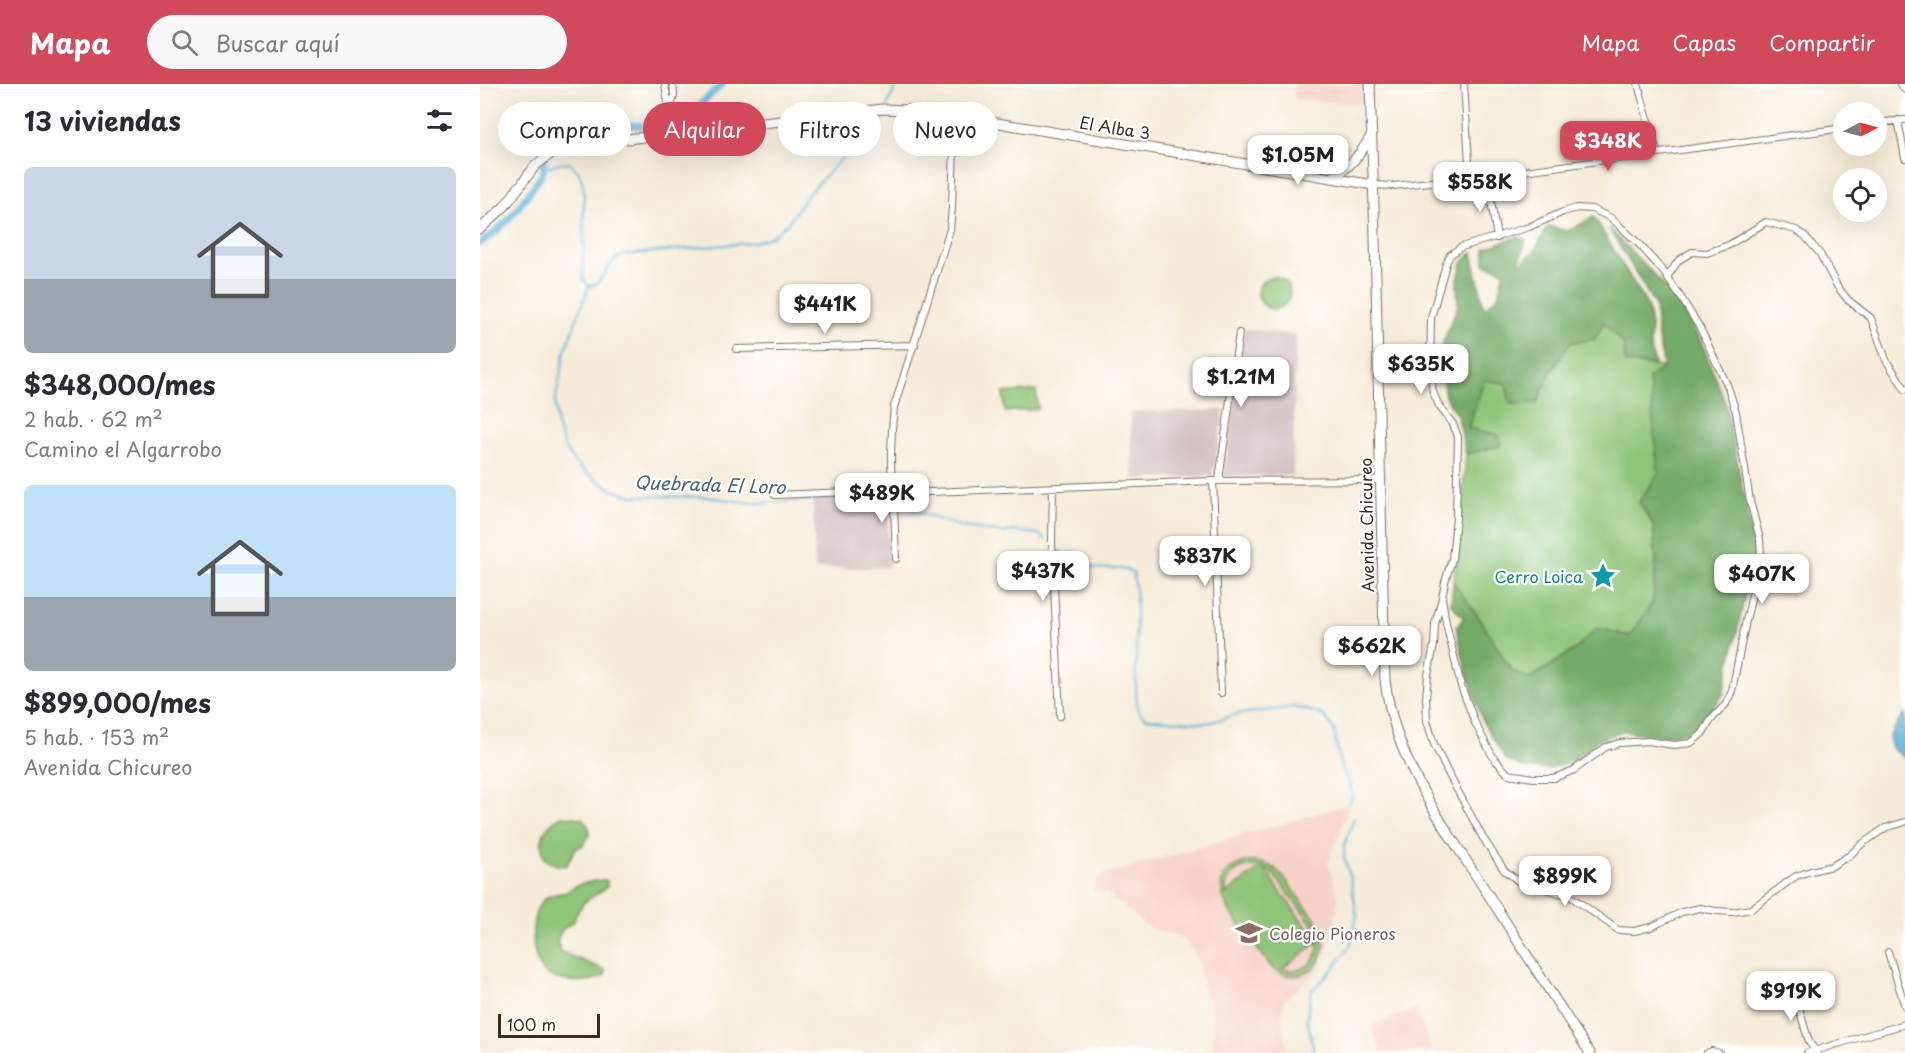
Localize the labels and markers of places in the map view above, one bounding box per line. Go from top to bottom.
pin: $348K [1566,121,1650,172]
pin: $1.05M [1249,135,1347,186]
pin: $558K [1438,162,1522,213]
pin: $441K [783,284,867,335]
pin: $635K [1379,344,1463,395]
pin: $1.21M [1192,357,1290,408]
pin: $489K [840,473,924,524]
pin: $837K [1163,536,1247,587]
pin: $437K [1001,551,1085,602]
pin: $407K [1720,554,1804,605]
place icon: Cerro Loica [1588,561,1618,591]
place label: Cerro Loica [1494,564,1583,588]
pin: $662K [1330,626,1414,677]
pin: $899K [1523,856,1607,907]
school or university icon: Colegio Pioneros [1234,918,1264,948]
place label: Colegio Pioneros [1269,921,1396,945]
pin: $919K [1749,971,1833,1022]

